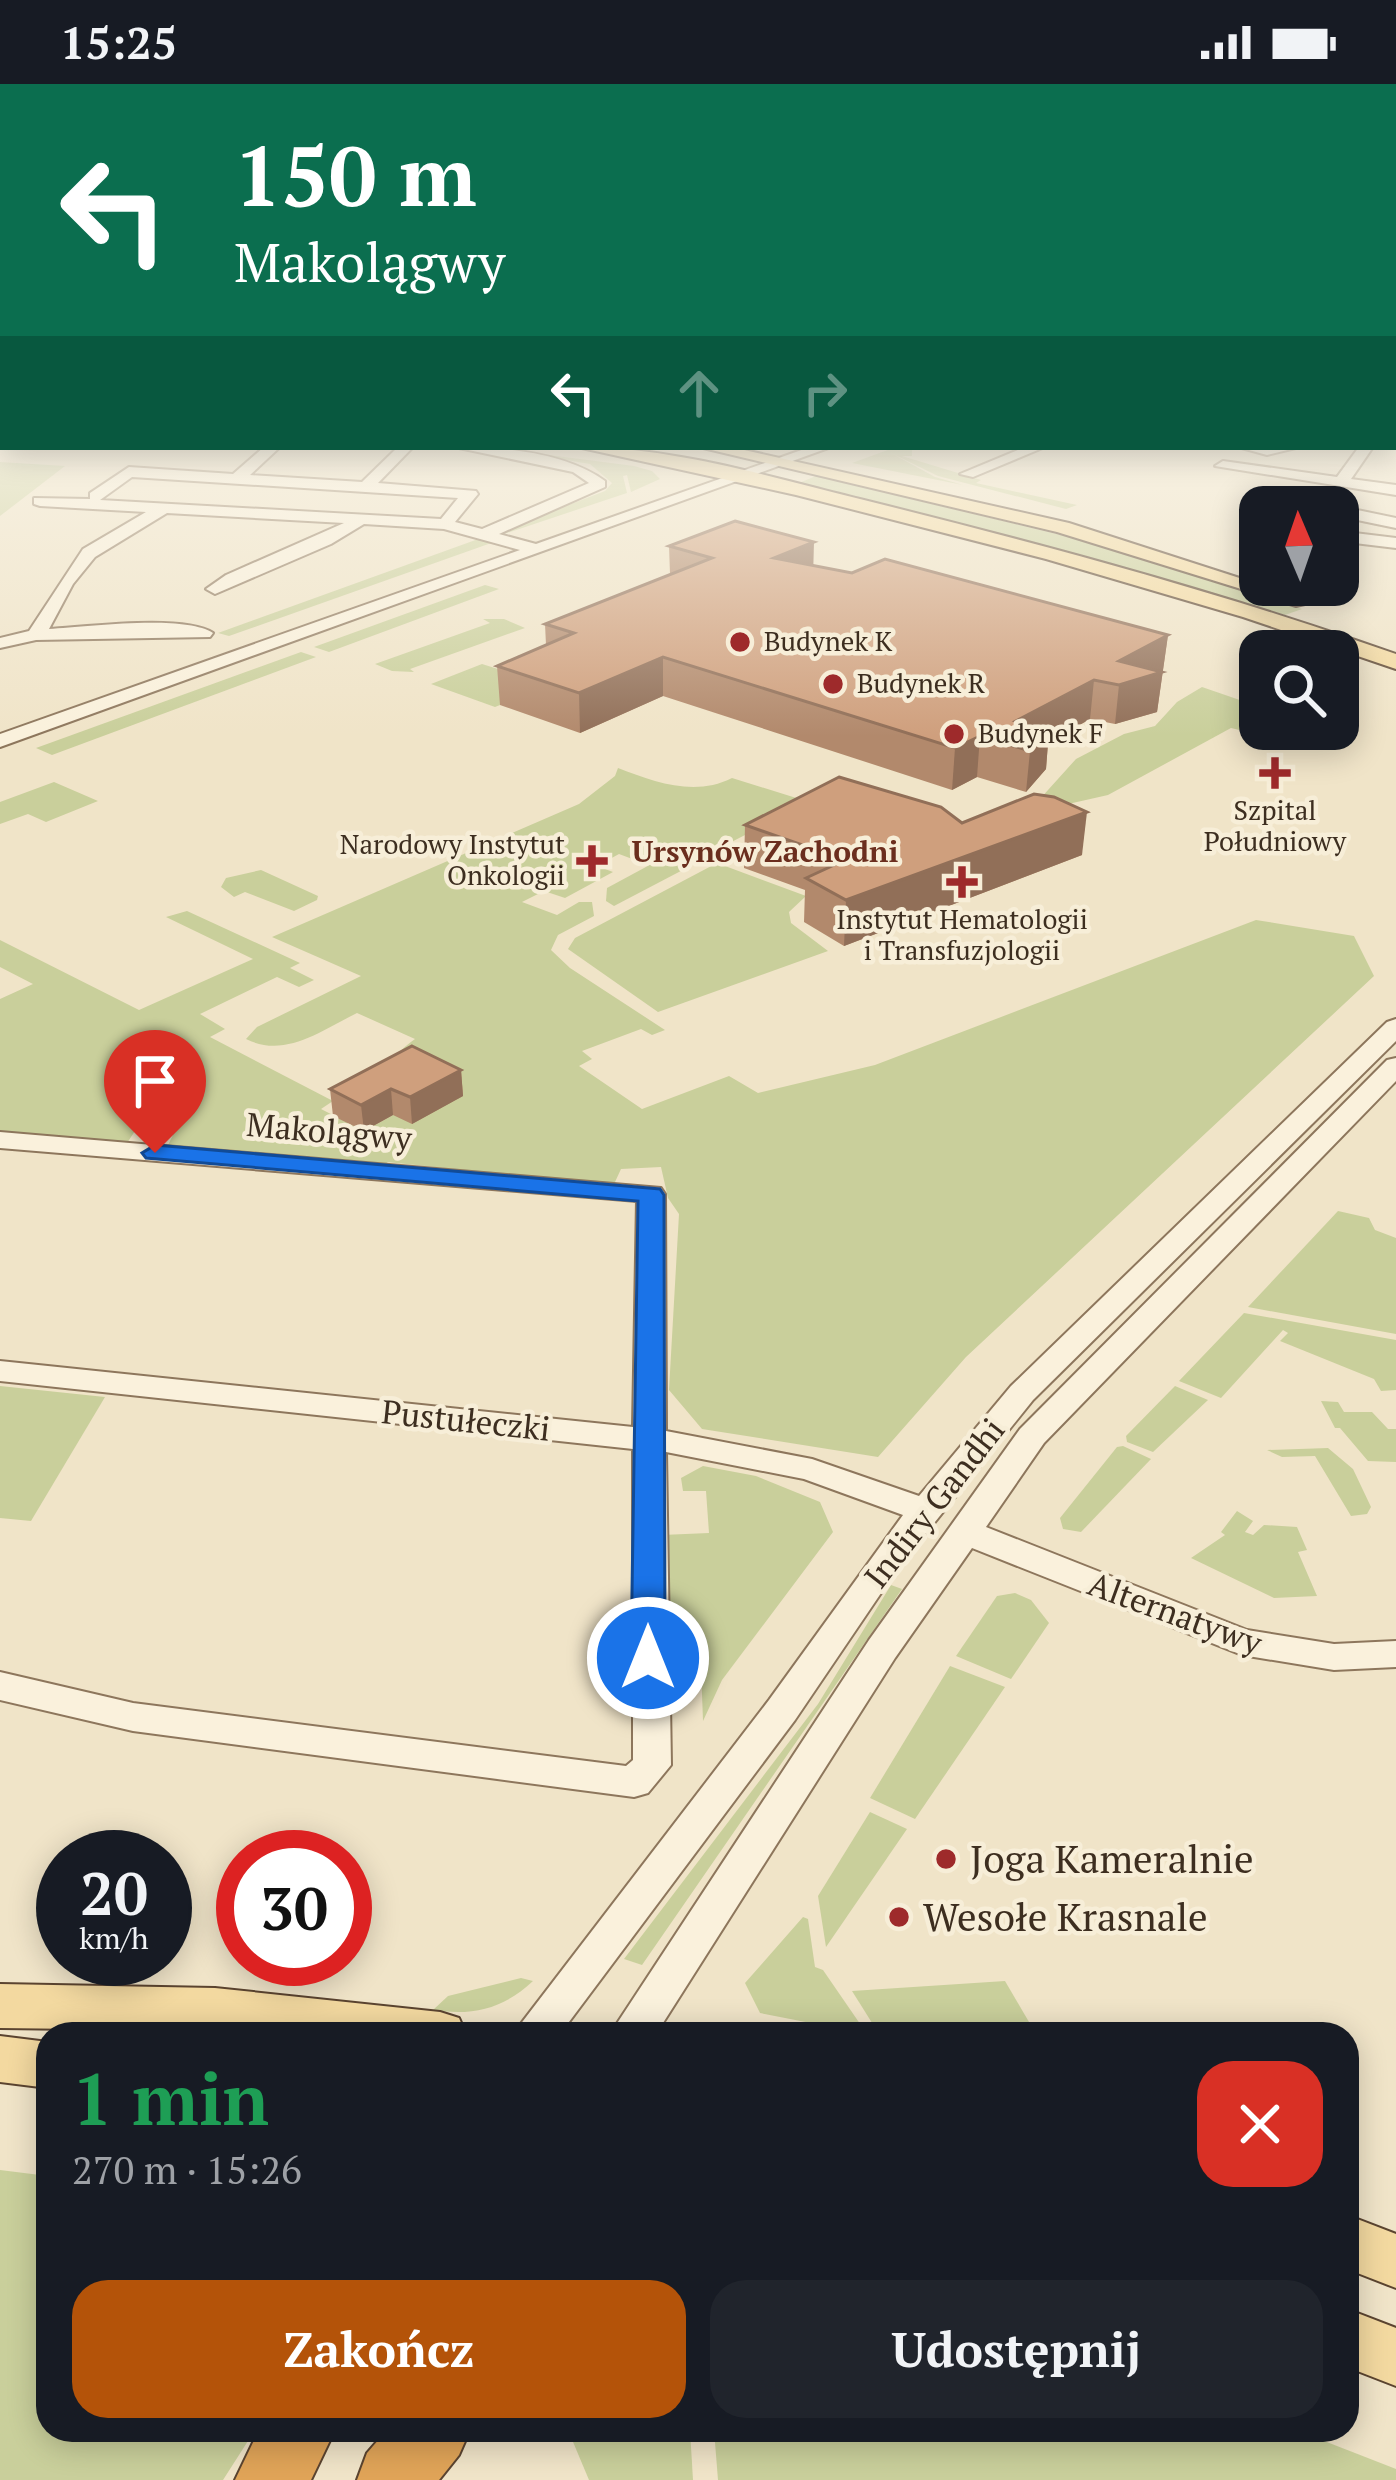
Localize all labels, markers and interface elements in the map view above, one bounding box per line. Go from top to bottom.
text: 15:25 [60,12,177,72]
text: 150 m [234,119,477,230]
icon: left [36,132,192,288]
text: Makolągwy [234,226,505,297]
icon: left [540,360,606,426]
icon: ahead [666,360,732,426]
icon: right [792,360,858,426]
north arrow [1239,486,1359,606]
map controls [1239,486,1359,750]
place label: Budynek K [764,623,893,659]
marker: Budynek K [727,629,753,655]
button: search [1239,630,1359,750]
place label: Budynek R [857,665,985,701]
marker: Budynek R [820,671,846,697]
place label: Budynek F [978,715,1104,751]
marker: Budynek F [941,721,967,747]
marker: Szpital Południowy [1259,757,1291,789]
place label: Szpital Południowy [1204,792,1347,859]
place label: Narodowy Instytut Onkologii [340,826,565,893]
district label: Ursynów Zachodni [632,831,898,871]
marker: Narodowy Instytut Onkologii [576,845,608,877]
marker: Instytut Hematologii i Transfuzjologii [946,866,978,898]
place label: Instytut Hematologii i Transfuzjologii [836,901,1088,968]
pin [104,1030,206,1153]
icon: arrive [122,1048,188,1114]
street label: Makolągwy [245,1102,415,1159]
street label: Pustułeczki [380,1389,552,1450]
street label: Indiry Gandhi [854,1409,1013,1596]
street label: Alternatywy [1082,1561,1269,1664]
position arrow [585,1595,711,1721]
speed limit sign: 30 [216,1830,372,1986]
place label: Joga Kameralnie [970,1832,1254,1884]
marker: Joga Kameralnie [933,1846,959,1872]
text: 20 [80,1853,148,1932]
place label: Wesołe Krasnale [923,1890,1208,1942]
marker: Wesołe Krasnale [886,1904,912,1930]
text: km/h [79,1918,149,1958]
text: 1 min [72,2050,269,2146]
button: close [1197,2061,1323,2187]
text: 270 m · 15:26 [72,2143,302,2195]
button: Zakończ [72,2280,686,2418]
button: Udostępnij [710,2280,1323,2418]

